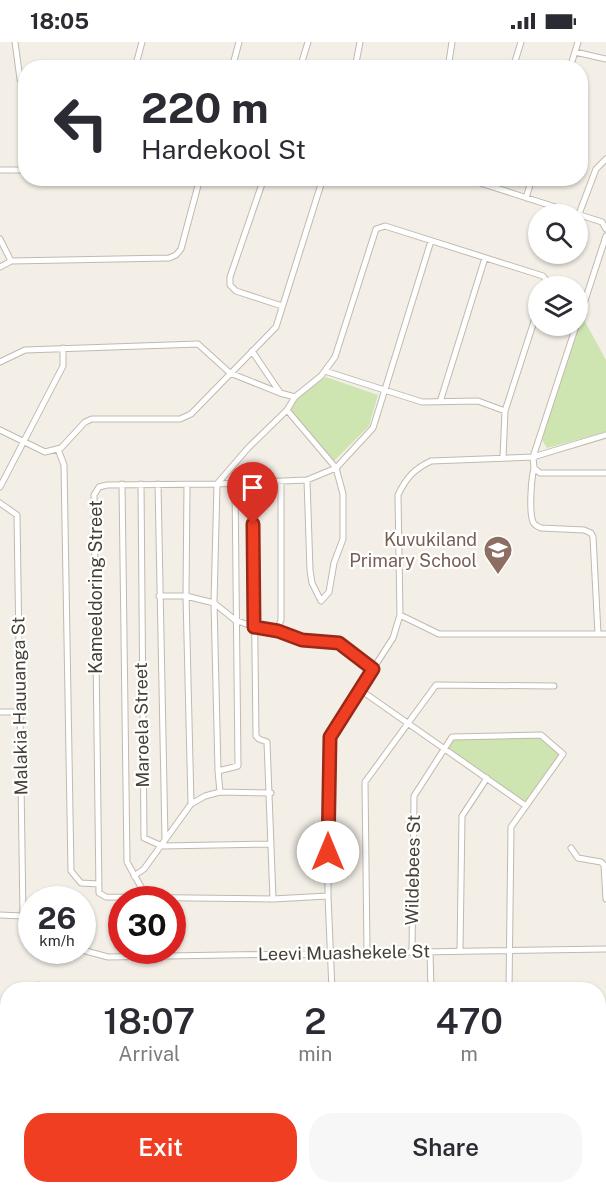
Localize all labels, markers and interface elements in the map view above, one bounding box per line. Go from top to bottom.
text: 18:05 [30,8,89,34]
text: 220 m [141,83,269,132]
icon: left [42,84,120,162]
text: Hardekool St [141,133,306,165]
map controls [528,204,588,336]
button: search [528,204,588,264]
button: layers [528,276,588,336]
pin [227,462,278,524]
icon: arrive [236,471,269,504]
street label: Kameeldoring Street [85,500,106,674]
place label: Kuvukiland Primary School [349,529,477,571]
school or university icon: Kuvukiland Primary School [482,534,514,576]
street label: Malakia Hauuanga St [7,616,32,796]
street label: Maroela Street [130,662,153,788]
street label: Wildebees St [401,814,424,926]
position arrow [296,820,360,884]
speed limit sign: 30 [108,886,186,964]
text: 26 [38,900,76,936]
text: km/h [39,932,75,949]
street label: Leevi Muashekele St [258,940,430,965]
text: 18:07 [103,1000,195,1042]
text: 2 [304,1000,326,1042]
text: 470 [435,1000,503,1042]
text: Arrival [118,1042,180,1066]
text: min [298,1042,332,1066]
text: m [460,1042,478,1066]
button: Exit [24,1113,297,1182]
button: Share [309,1113,582,1182]

